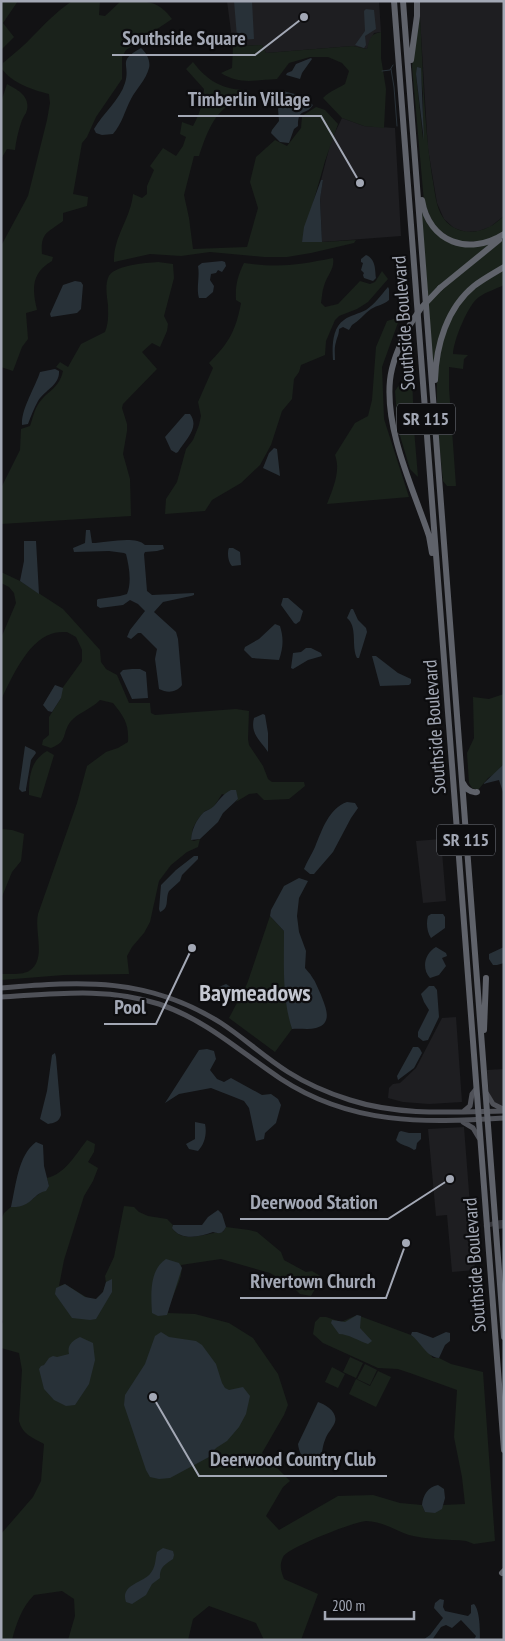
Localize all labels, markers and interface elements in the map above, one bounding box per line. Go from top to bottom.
callout: Southside Square [112,20,255,55]
text: Southside Square [122,25,246,51]
callout: Timberlin Village [178,81,321,116]
text: Timberlin Village [188,86,310,112]
street label: Southside Boulevard [386,255,420,391]
road number: SR 115 [397,404,455,434]
street label: Southside Boulevard [417,659,451,795]
road number: SR 115 [437,824,495,856]
district label: Baymeadows [199,977,311,1008]
callout: Pool [104,989,156,1024]
text: Pool [114,994,146,1020]
callout: Deerwood Station [240,1184,388,1219]
text: Deerwood Station [250,1189,378,1215]
street label: Southside Boulevard [457,1197,491,1333]
callout: Rivertown Church [240,1263,386,1298]
text: Rivertown Church [250,1268,376,1294]
callout: Deerwood Country Club [199,1441,387,1476]
text: Deerwood Country Club [210,1446,376,1472]
scale bar [325,1588,414,1620]
text: 200 m [332,1596,365,1615]

